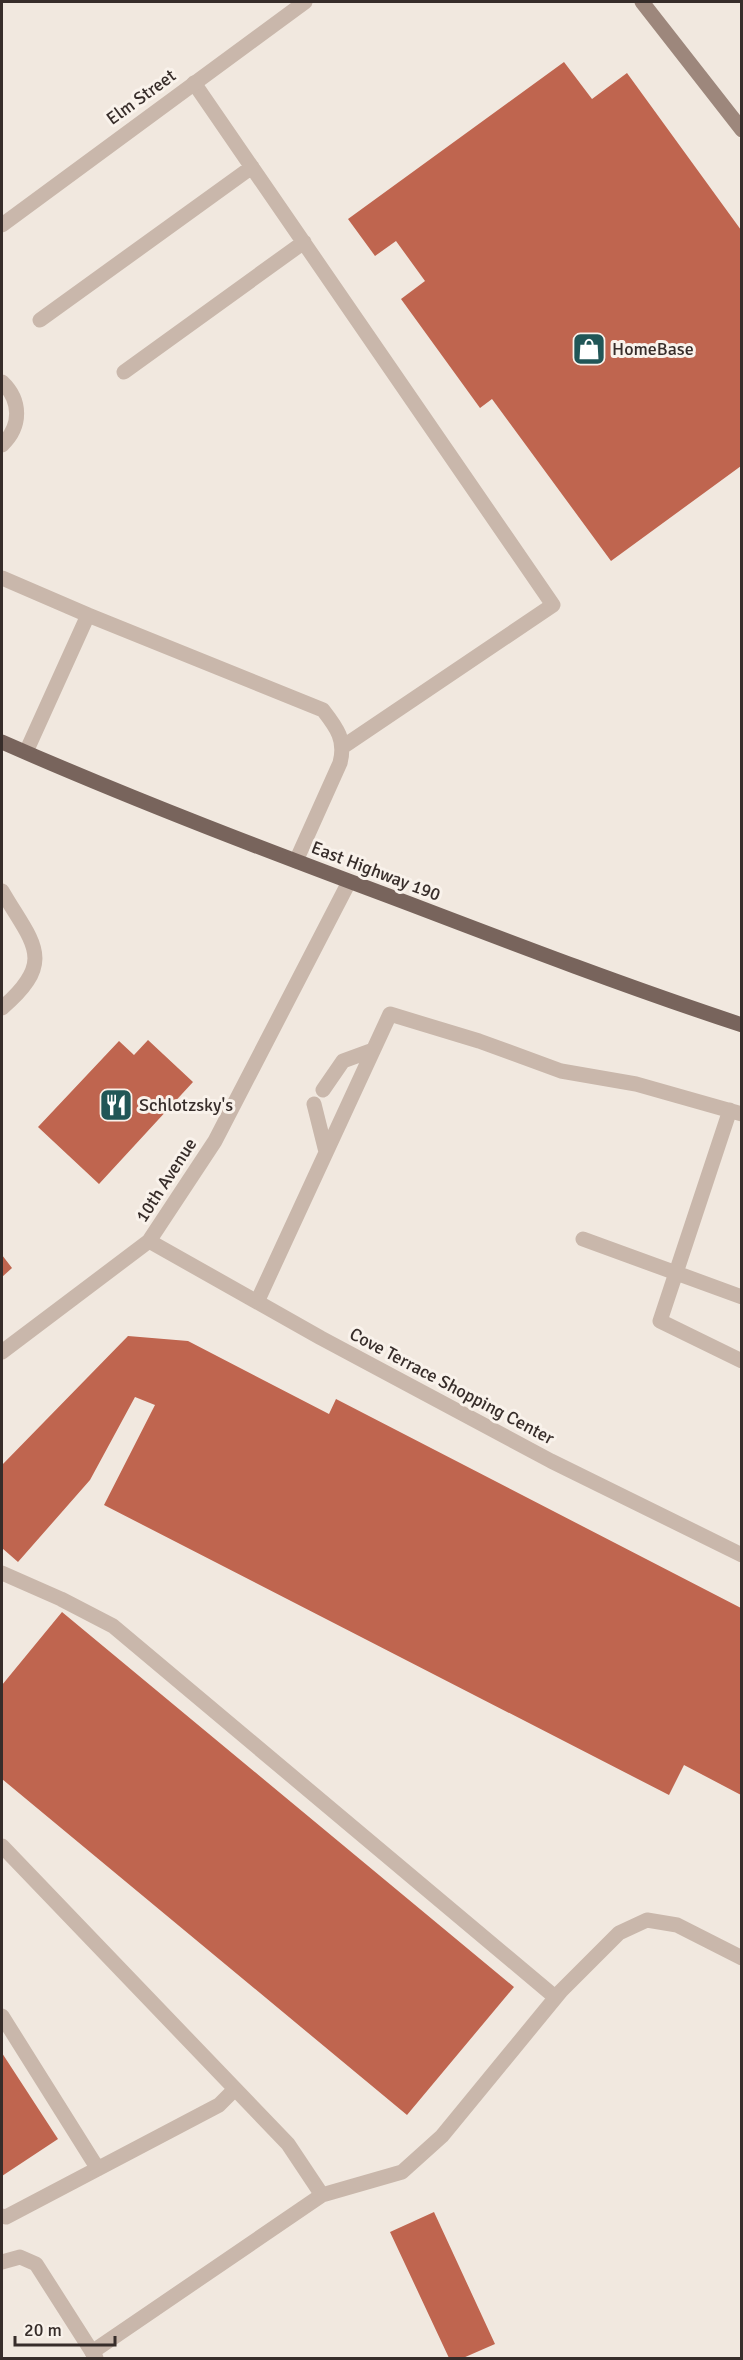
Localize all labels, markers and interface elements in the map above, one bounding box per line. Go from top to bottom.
street label: Elm Street [102,64,180,130]
shop icon: HomeBase [571,331,607,367]
place label: HomeBase [612,338,694,360]
street label: East Highway 190 [308,836,444,906]
restaurant icon: Schlotzsky's [98,1087,134,1123]
place label: Schlotzsky's [139,1094,233,1116]
street label: 10th Avenue [131,1134,201,1226]
street label: Cove Terrace Shopping Center [346,1323,558,1450]
scale bar [15,2309,116,2347]
text: 20 m [24,2319,62,2341]

